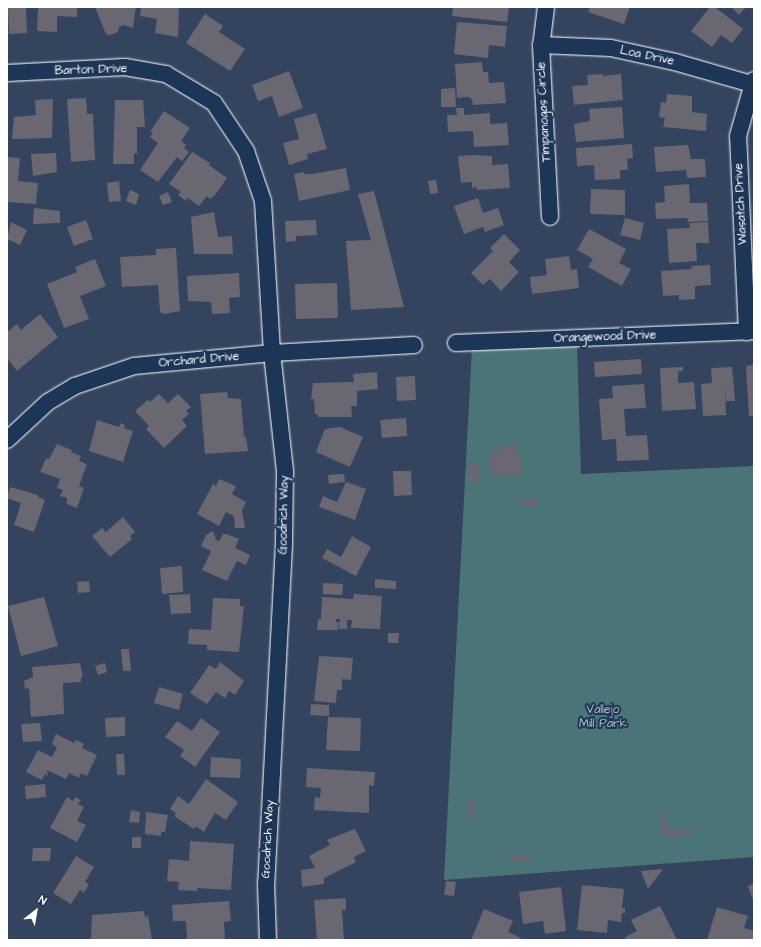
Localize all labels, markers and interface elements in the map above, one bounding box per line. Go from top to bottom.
street label: Loa Drive [619,43,675,69]
street label: Barton Drive [54,62,128,78]
street label: Timpanogas Circle [534,62,554,162]
street label: Wasatch Drive [732,163,750,245]
street label: Orangewood Drive [554,328,656,346]
street label: Orchard Drive [158,349,240,371]
street label: Goodrich Way [276,476,292,554]
park label: Vallejo Mill Park [579,703,627,731]
street label: Goodrich Way [259,799,277,879]
north arrow [16,891,56,931]
text: N [36,892,49,908]

